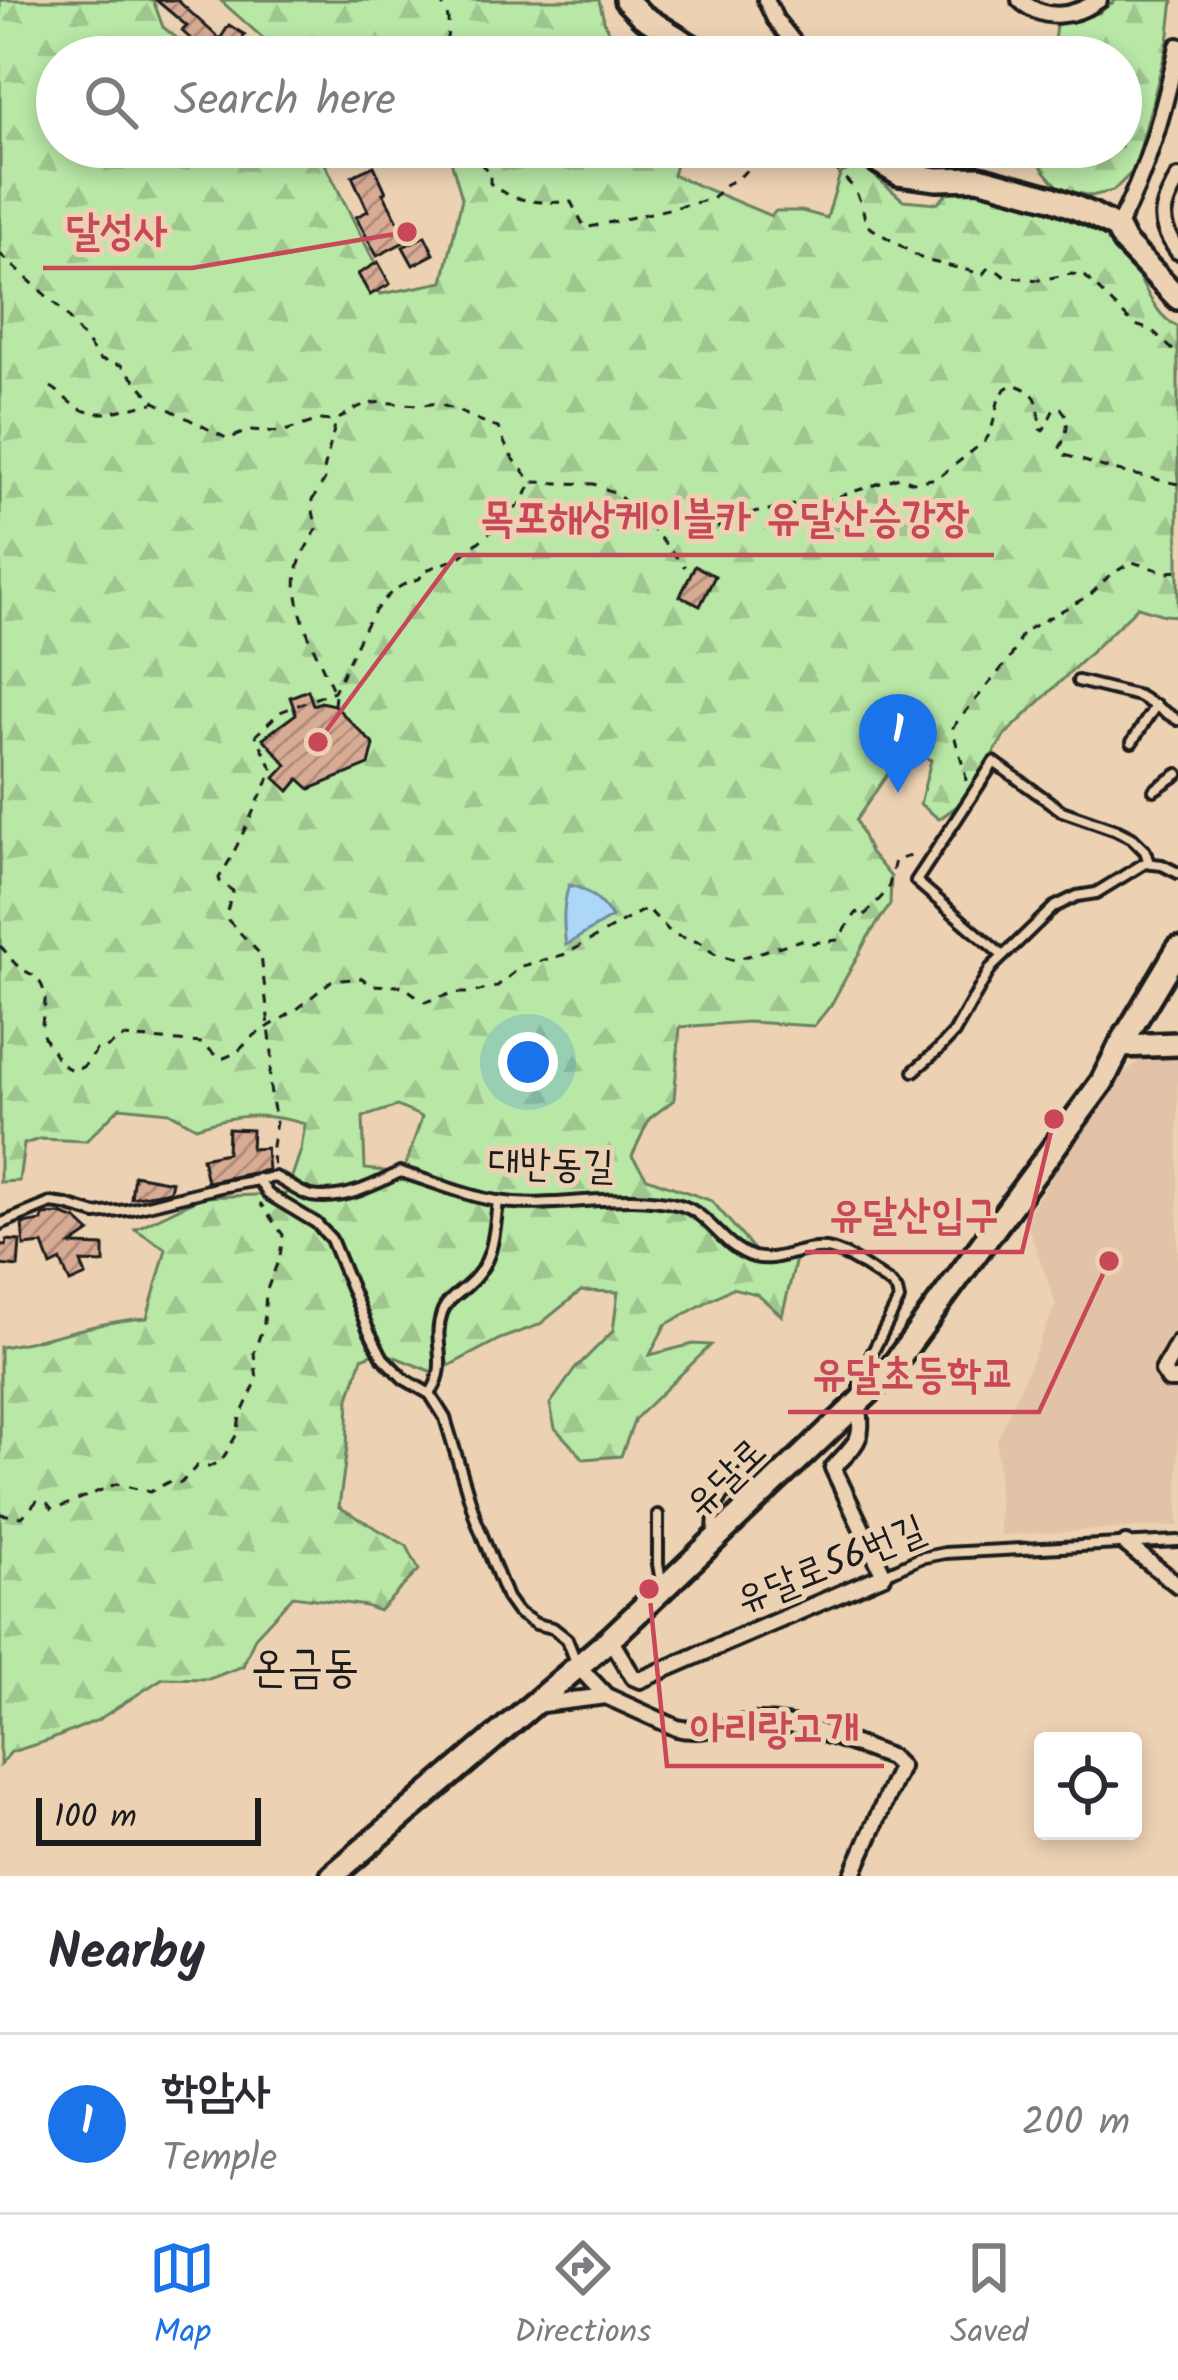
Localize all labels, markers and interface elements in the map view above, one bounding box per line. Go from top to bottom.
search box [36,36,1142,168]
text: Search here [174,66,396,138]
icon: search [78,69,144,135]
callout: 달성사 [43,190,192,268]
text: 달성사 [66,199,168,266]
callout: 목포해상케이블카 유달산승강장 [456,477,994,555]
text: 목포해상케이블카 유달산승강장 [480,486,970,553]
pin: 1 [859,694,937,793]
your location [498,1032,558,1092]
street label: 대반동길 [487,1133,615,1199]
callout: 유달산입구 [805,1174,1022,1252]
text: 유달산입구 [830,1183,998,1250]
callout: 유달초등학교 [788,1334,1039,1412]
text: 유달초등학교 [813,1342,1015,1409]
street label: 유달로 [672,1424,782,1534]
street label: 유달로56번길 [727,1500,935,1632]
district label: 온금동 [251,1633,359,1705]
callout: 아리랑고개 [667,1688,884,1766]
text: 아리랑고개 [691,1697,859,1764]
map controls [1034,1732,1142,1840]
button: locate [1034,1732,1142,1840]
scale bar [36,1792,261,1845]
text: 100 m [54,1792,137,1845]
text: Nearby [48,1914,205,1995]
text: 학암사 [162,2057,271,2129]
text: 1 [81,2093,93,2155]
text: 200 m [1022,2093,1130,2155]
text: Temple [162,2129,277,2191]
tab: Map [149,2235,215,2360]
tab: Directions [514,2235,651,2360]
tab: Saved [950,2235,1029,2360]

